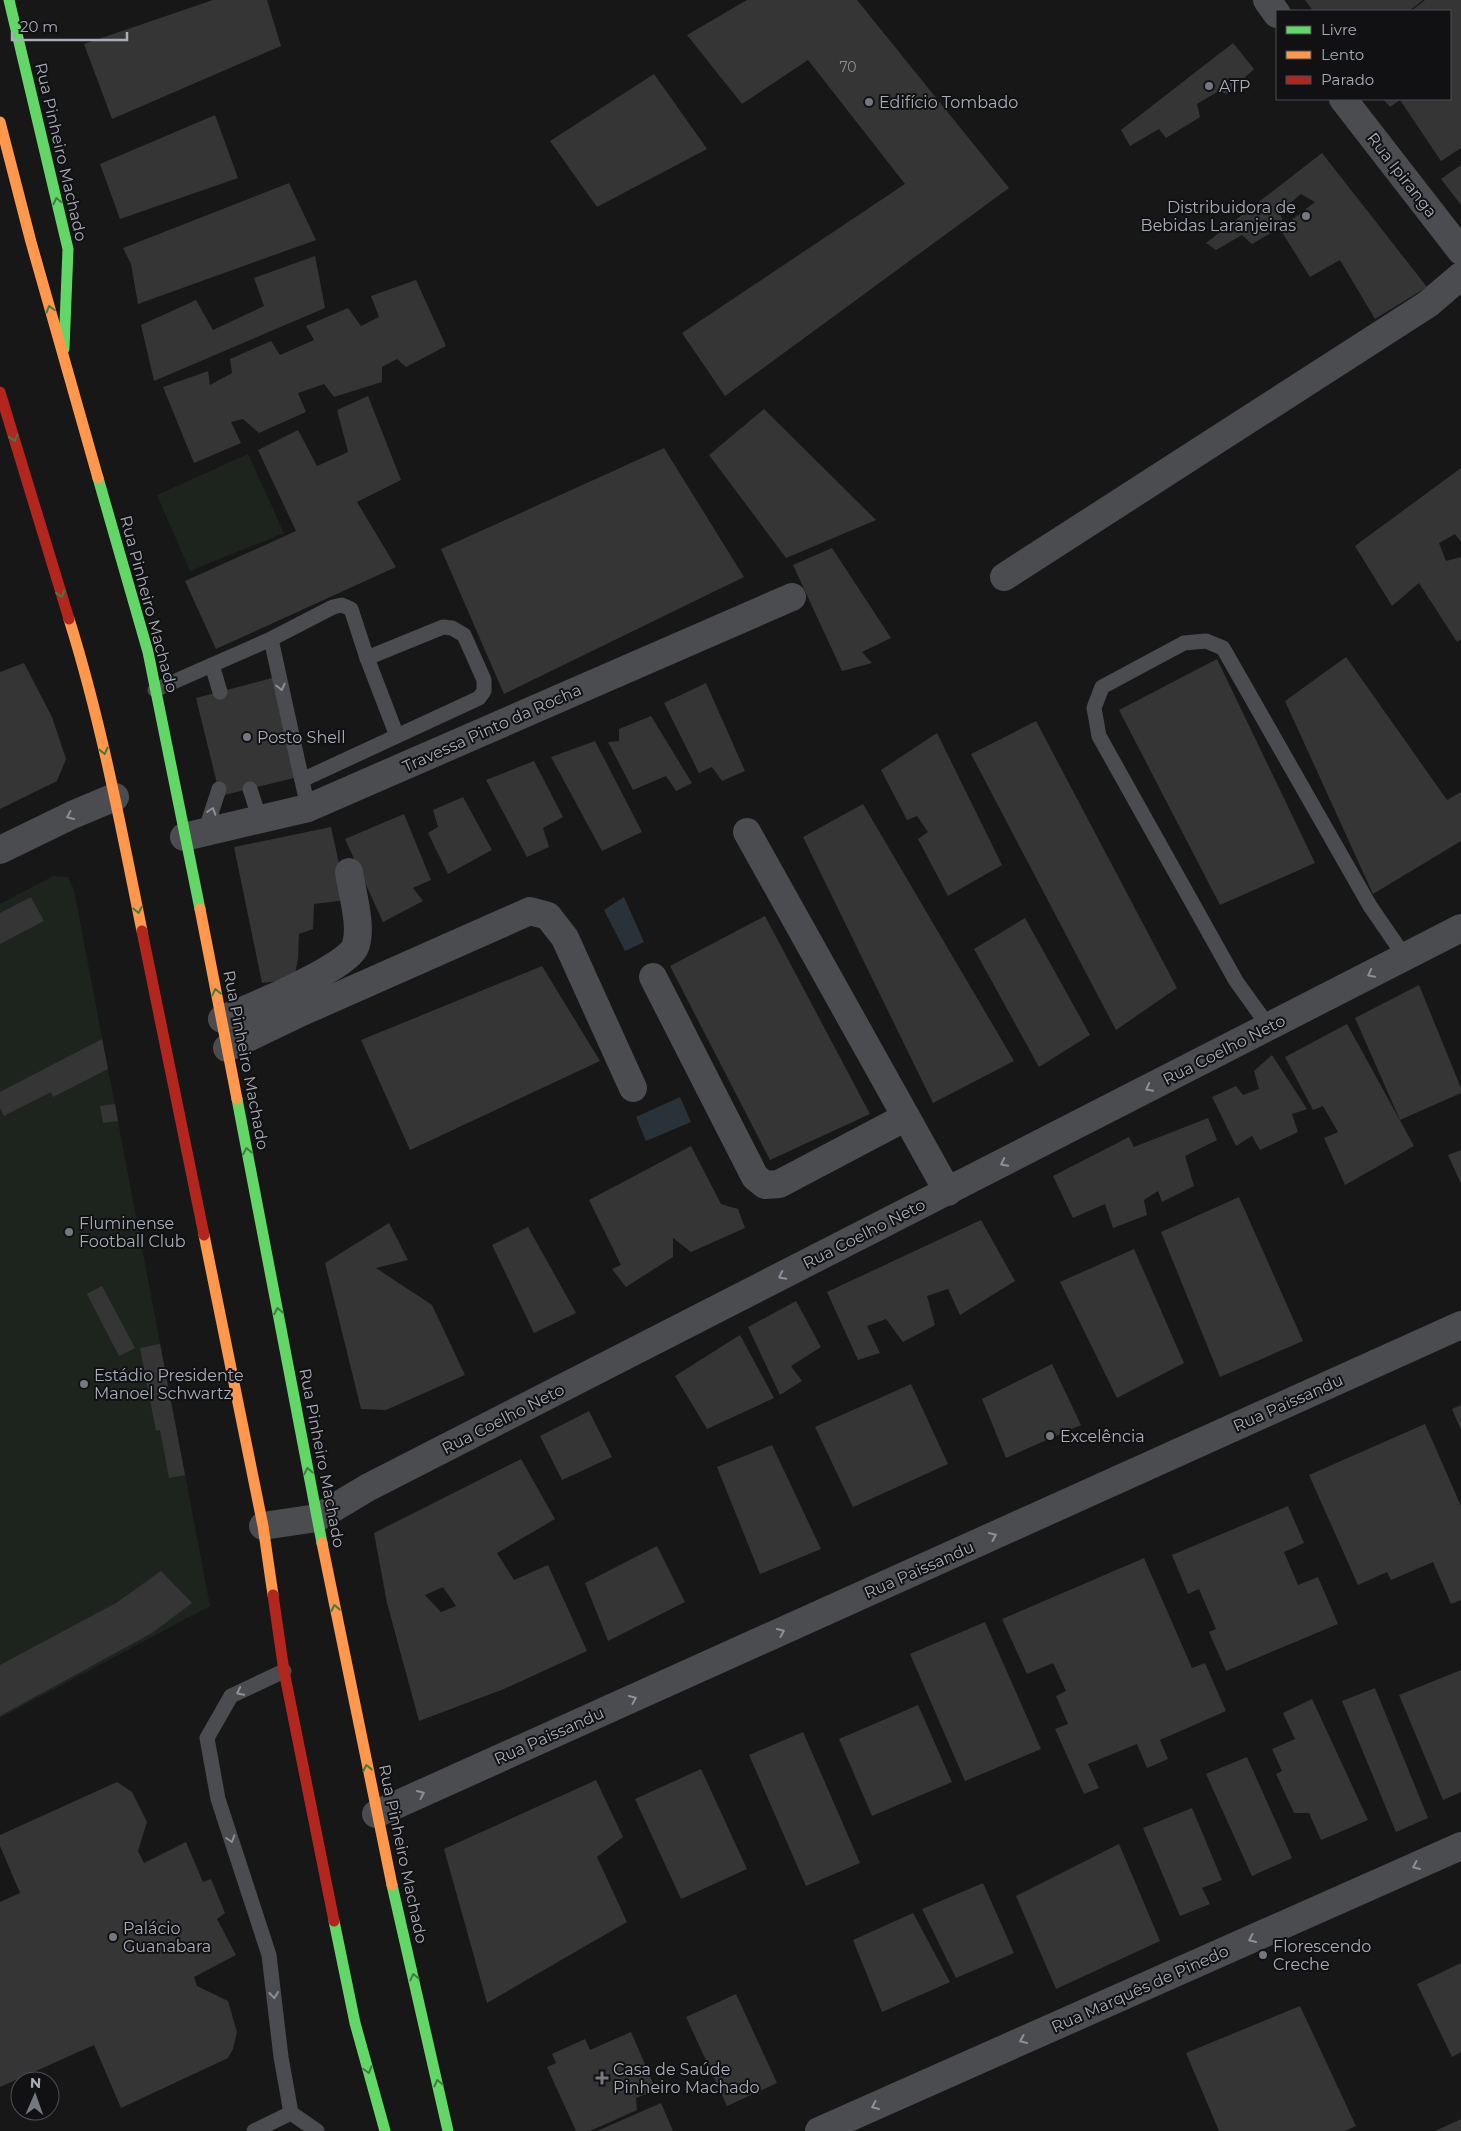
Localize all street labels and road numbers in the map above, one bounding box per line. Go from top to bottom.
street label: Rua Pinheiro Machado [31,61,91,243]
street label: Rua Ipiranga [1363,129,1441,221]
street label: Rua Pinheiro Machado [116,513,182,695]
street label: Travessa Pinto da Rocha [400,680,584,776]
street label: Rua Pinheiro Machado [219,969,273,1151]
street label: Rua Coelho Neto [1160,1011,1288,1089]
street label: Rua Coelho Neto [800,1195,928,1273]
street label: Rua Pinheiro Machado [295,1367,349,1549]
street label: Rua Paissandu [1230,1370,1346,1436]
street label: Rua Coelho Neto [439,1380,567,1458]
street label: Rua Paissandu [861,1537,977,1603]
street label: Rua Paissandu [491,1703,607,1769]
street label: Rua Pinheiro Machado [375,1763,431,1945]
street label: Rua Marquês de Pinedo [1048,1941,1232,2037]

